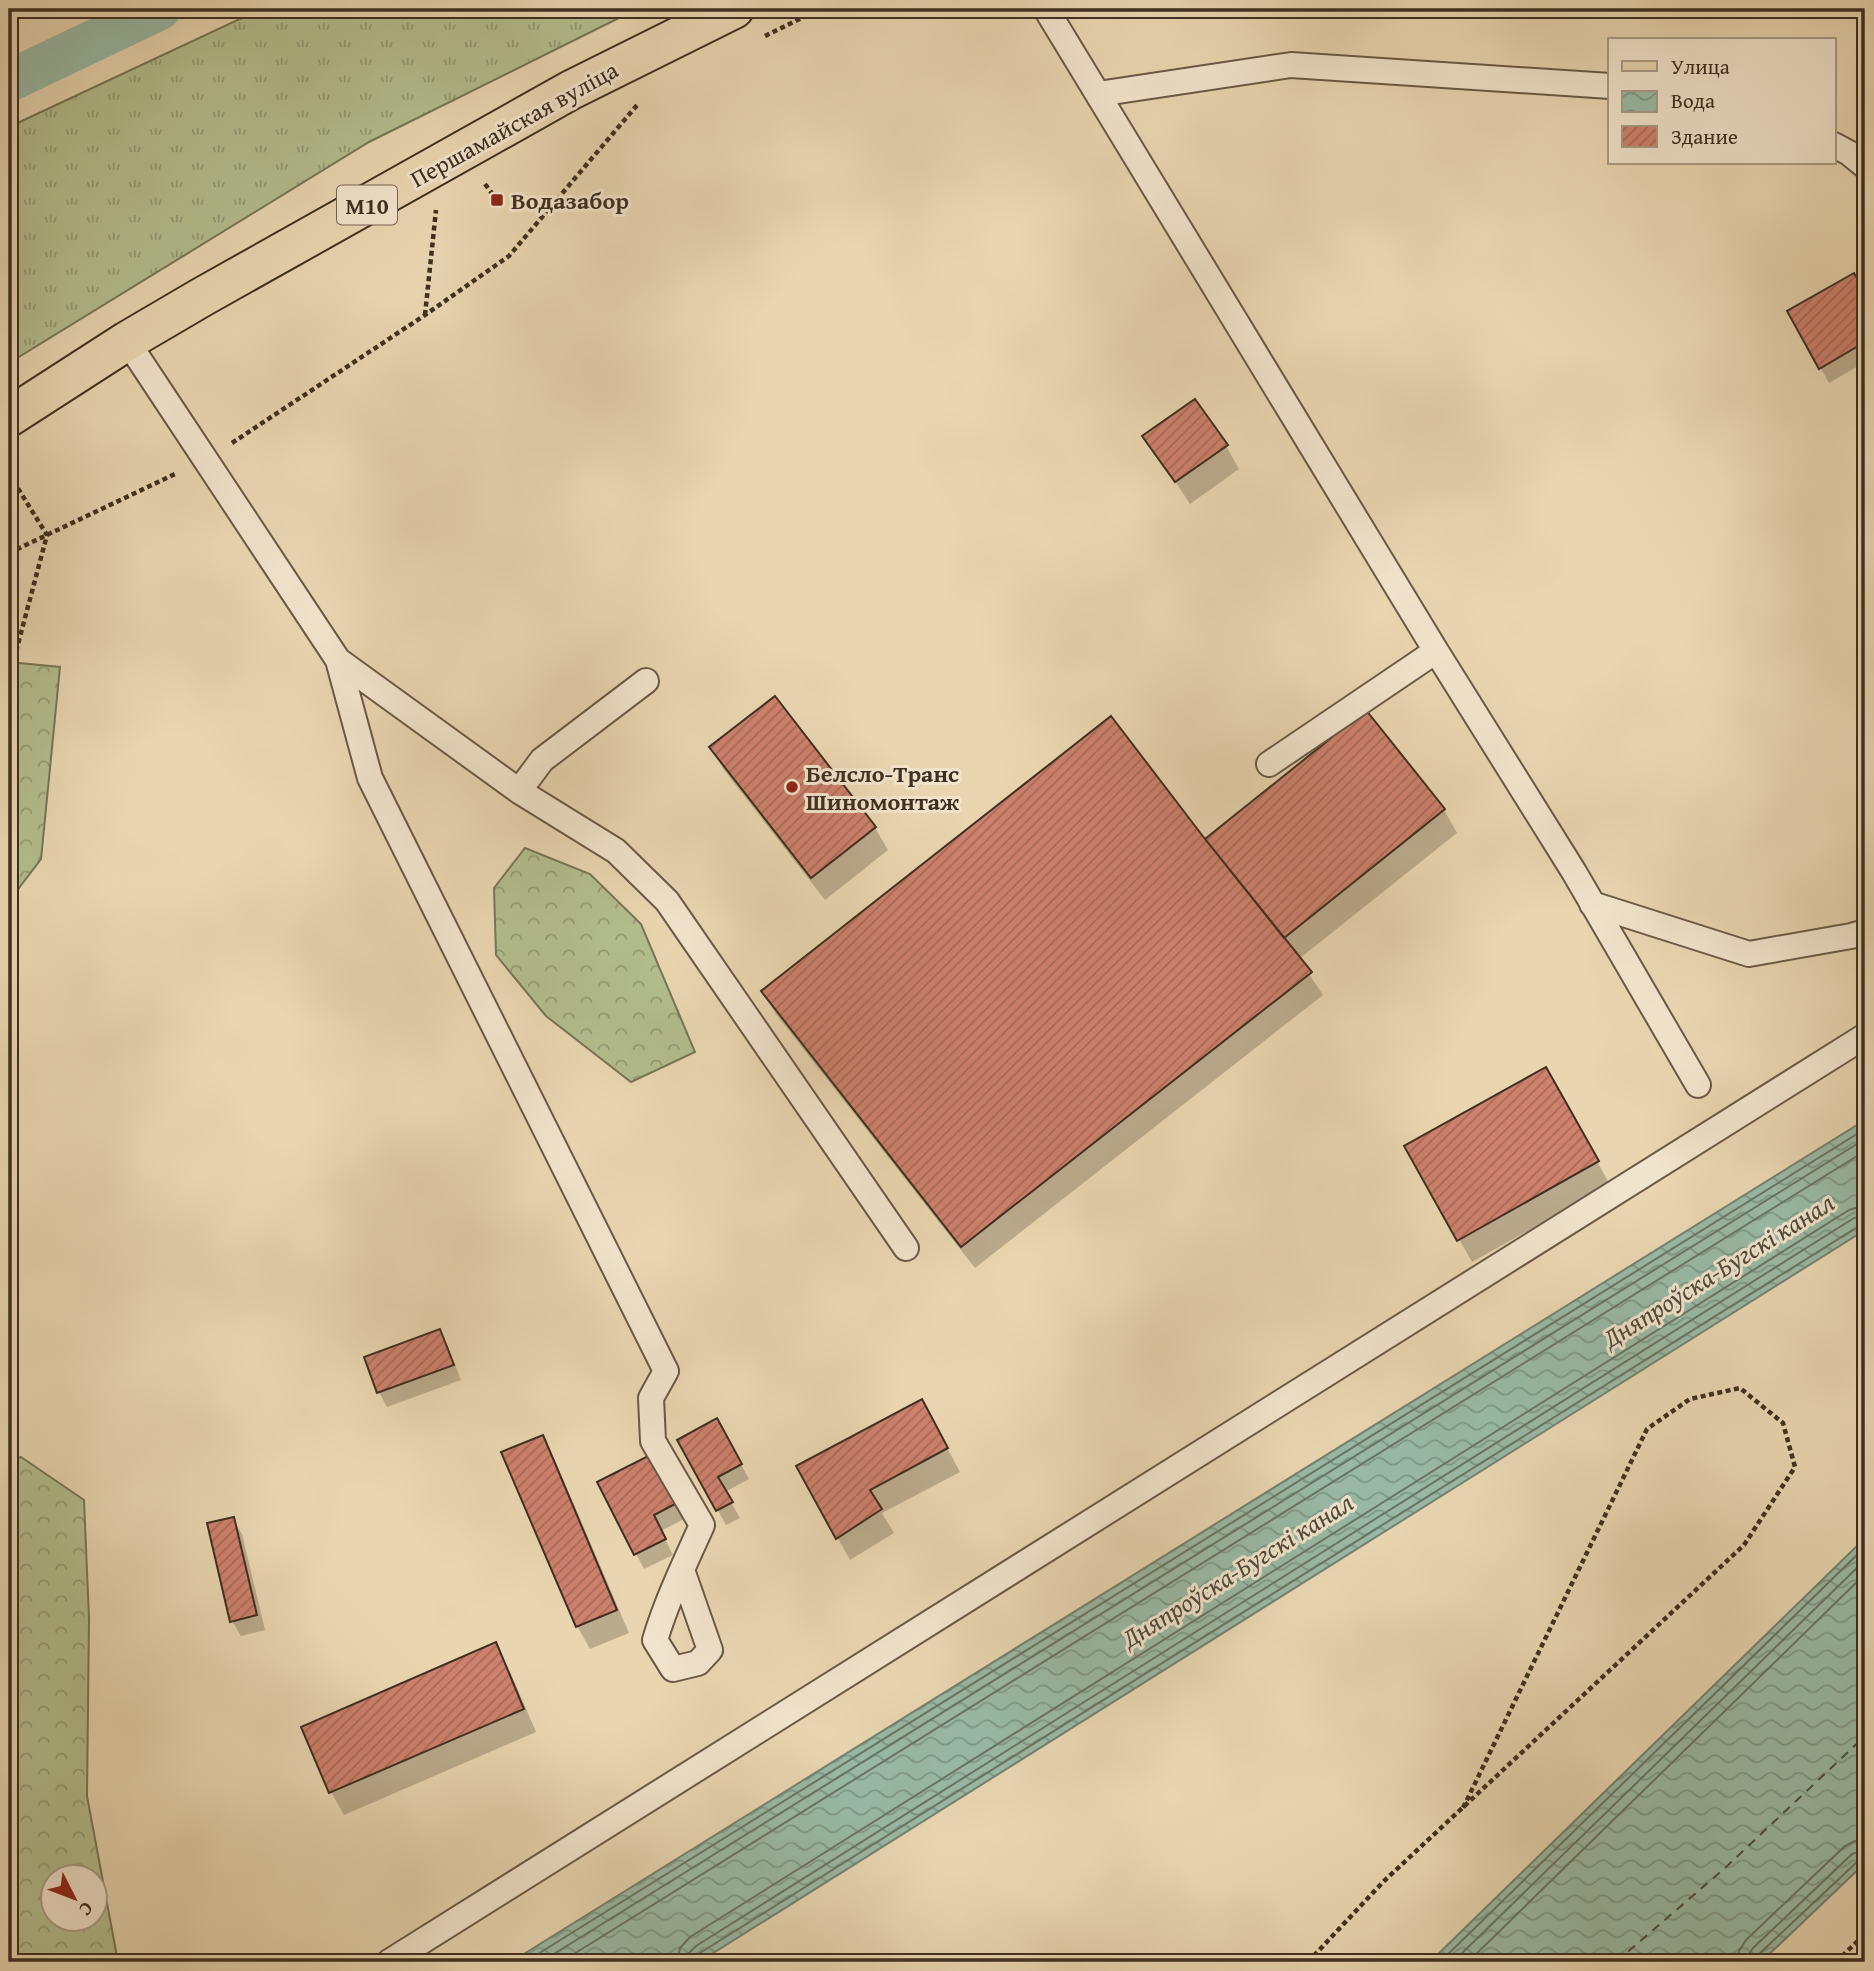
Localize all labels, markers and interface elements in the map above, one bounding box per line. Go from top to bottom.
legend [1608,38,1836,164]
text: Улица [1671,51,1730,82]
street label: Першамайская вуліца [404,52,625,196]
text: Вода [1671,85,1715,116]
text: Здание [1671,121,1738,152]
place label: Водазабор [511,183,629,218]
road number: М10 [337,186,397,224]
marker: Водазабор [489,192,505,208]
place label: Белсло-Транс Шиномонтаж [806,756,960,819]
marker: Белсло-Транс Шиномонтаж [784,779,800,795]
water label: Дняпроўска-Бугскі канал [1593,1182,1842,1358]
water label: Дняпроўска-Бугскі канал [1112,1482,1361,1658]
north arrow [38,1862,108,1932]
text: С [72,1896,101,1923]

